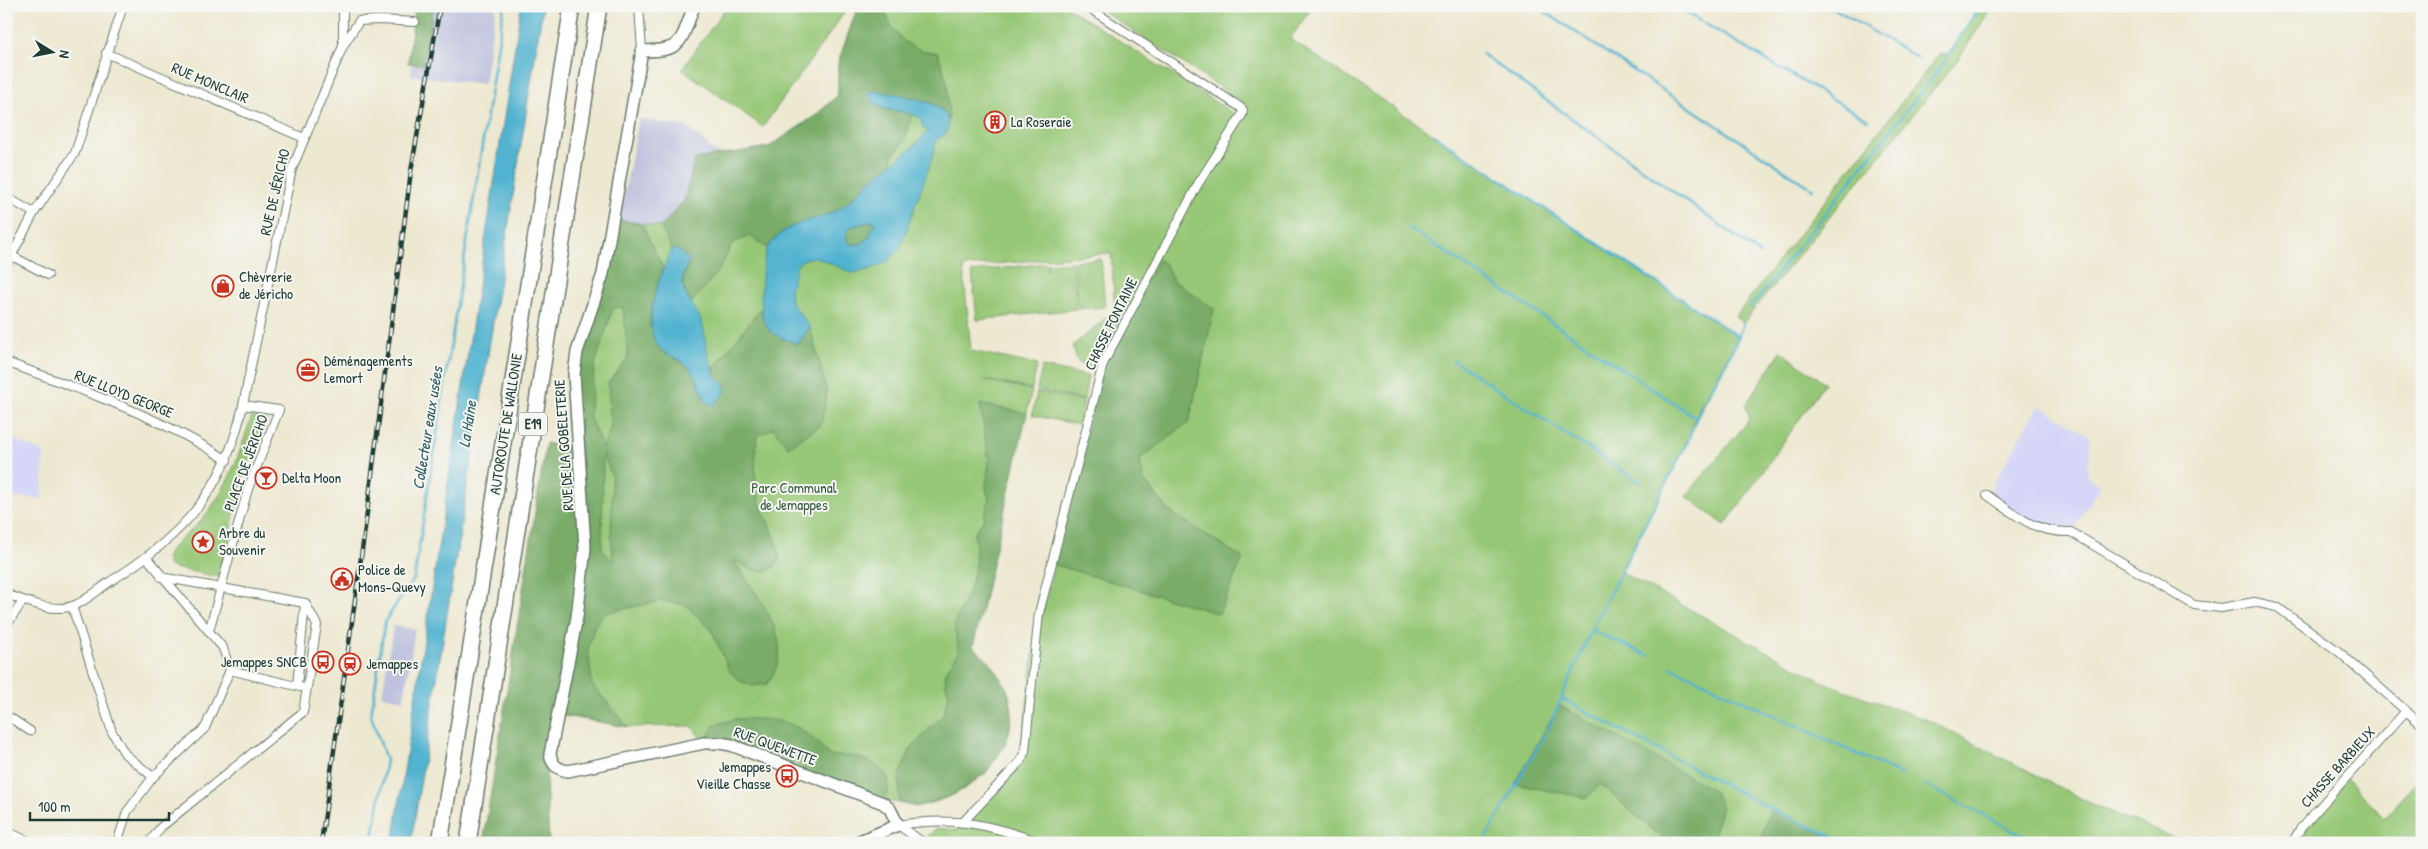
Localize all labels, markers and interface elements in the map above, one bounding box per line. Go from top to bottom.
north arrow [28,28,78,78]
text: N [55,49,75,60]
street label: RUE MONCLAIR [168,57,252,108]
building icon: La Roseraie [983,110,1007,134]
place label: La Roseraie [1011,111,1072,132]
street label: RUE DE JÉRICHO [254,146,295,237]
place label: Chèvrerie de Jéricho [239,266,293,304]
shop icon: Chèvrerie de Jéricho [211,274,235,298]
street label: CHASSE FONTAINE [1079,274,1142,374]
place label: Déménagements Lemort [324,350,413,388]
street label: AUTOROUTE DE WALLONIE [484,351,527,496]
office icon: Déménagements Lemort [296,358,320,382]
water label: Collecteur eaux usées [406,363,448,491]
street label: RUE LLOYD GEORGE [72,364,177,423]
street label: RUE DE LA GOBELETERIE [548,378,579,511]
water label: La Haine [452,399,482,449]
street label: PLACE DE JÉRICHO [218,411,273,514]
road number: E19 [519,412,547,436]
bar icon: Delta Moon [254,466,278,490]
place label: Delta Moon [282,467,342,488]
park label: Parc Communal de Jemappes [751,477,837,515]
place label: Arbre du Souvenir [219,522,266,560]
place icon: Arbre du Souvenir [191,530,215,554]
place label: Police de Mons-Quevy [358,559,426,597]
public building icon: Police de Mons-Quevy [330,567,354,591]
bus stop icon: Jemappes SNCB [311,650,335,674]
place label: Jemappes SNCB [221,651,307,672]
station icon: Jemappes [338,652,362,676]
place label: Jemappes [366,653,418,674]
street label: RUE QUEWETTE [731,721,820,770]
street label: CHASSE BARBIEUX [2295,721,2380,812]
place label: Jemappes Vieille Chasse [696,756,771,794]
bus stop icon: Jemappes Vieille Chasse [775,764,799,788]
scale bar [30,789,169,821]
text: 100 m [38,796,71,817]

